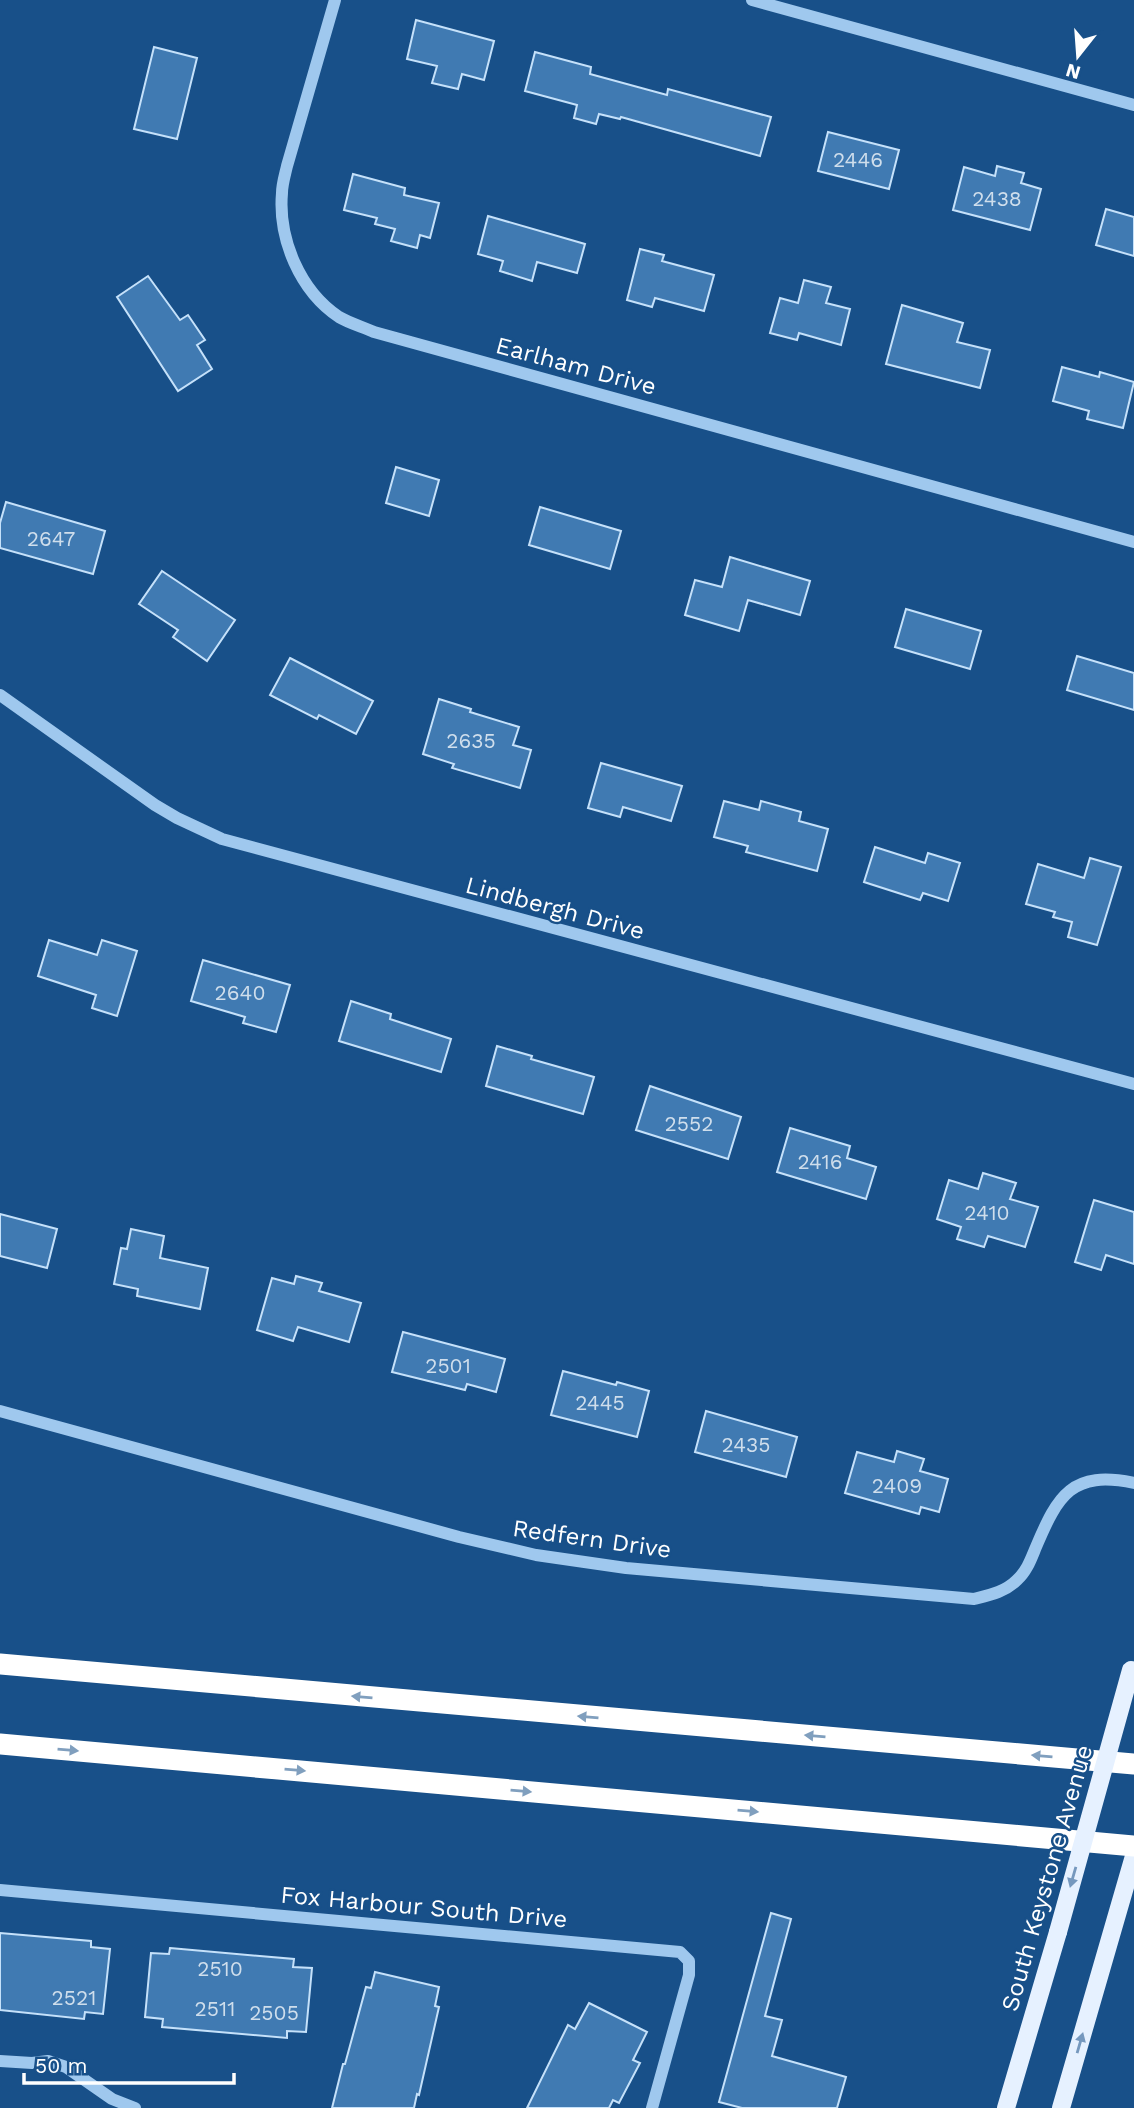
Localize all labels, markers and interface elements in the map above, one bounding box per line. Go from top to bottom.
north arrow [1043,21,1113,91]
text: N [1063,59,1083,85]
house number: 2446 [833,147,883,172]
house number: 2438 [972,186,1022,211]
street label: Earlham Drive [493,331,659,401]
house number: 2647 [27,526,76,551]
house number: 2635 [446,728,496,753]
street label: Lindbergh Drive [462,871,648,945]
house number: 2640 [215,980,265,1005]
house number: 2552 [665,1111,713,1136]
house number: 2416 [797,1149,843,1174]
house number: 2410 [964,1200,1010,1225]
house number: 2501 [425,1353,471,1378]
house number: 2445 [575,1390,625,1415]
house number: 2435 [722,1432,770,1457]
house number: 2409 [872,1473,922,1498]
street label: Redfern Drive [511,1514,673,1564]
one-way arrow [351,1691,373,1702]
one-way arrow [577,1711,599,1722]
one-way arrow [804,1731,826,1742]
street label: South Keystone Avenue [996,1742,1098,2014]
one-way arrow [57,1745,79,1756]
one-way arrow [1030,1750,1052,1761]
one-way arrow [284,1765,306,1776]
one-way arrow [510,1786,532,1797]
one-way arrow [737,1806,759,1817]
one-way arrow [1067,1866,1078,1888]
street label: Fox Harbour South Drive [280,1881,568,1933]
house number: 2510 [197,1956,243,1981]
house number: 2521 [52,1985,96,2010]
house number: 2511 [195,1996,235,2021]
house number: 2505 [249,2000,299,2025]
one-way arrow [1075,2031,1086,2053]
scale bar [24,2042,234,2086]
text: 50 m [35,2053,87,2078]

